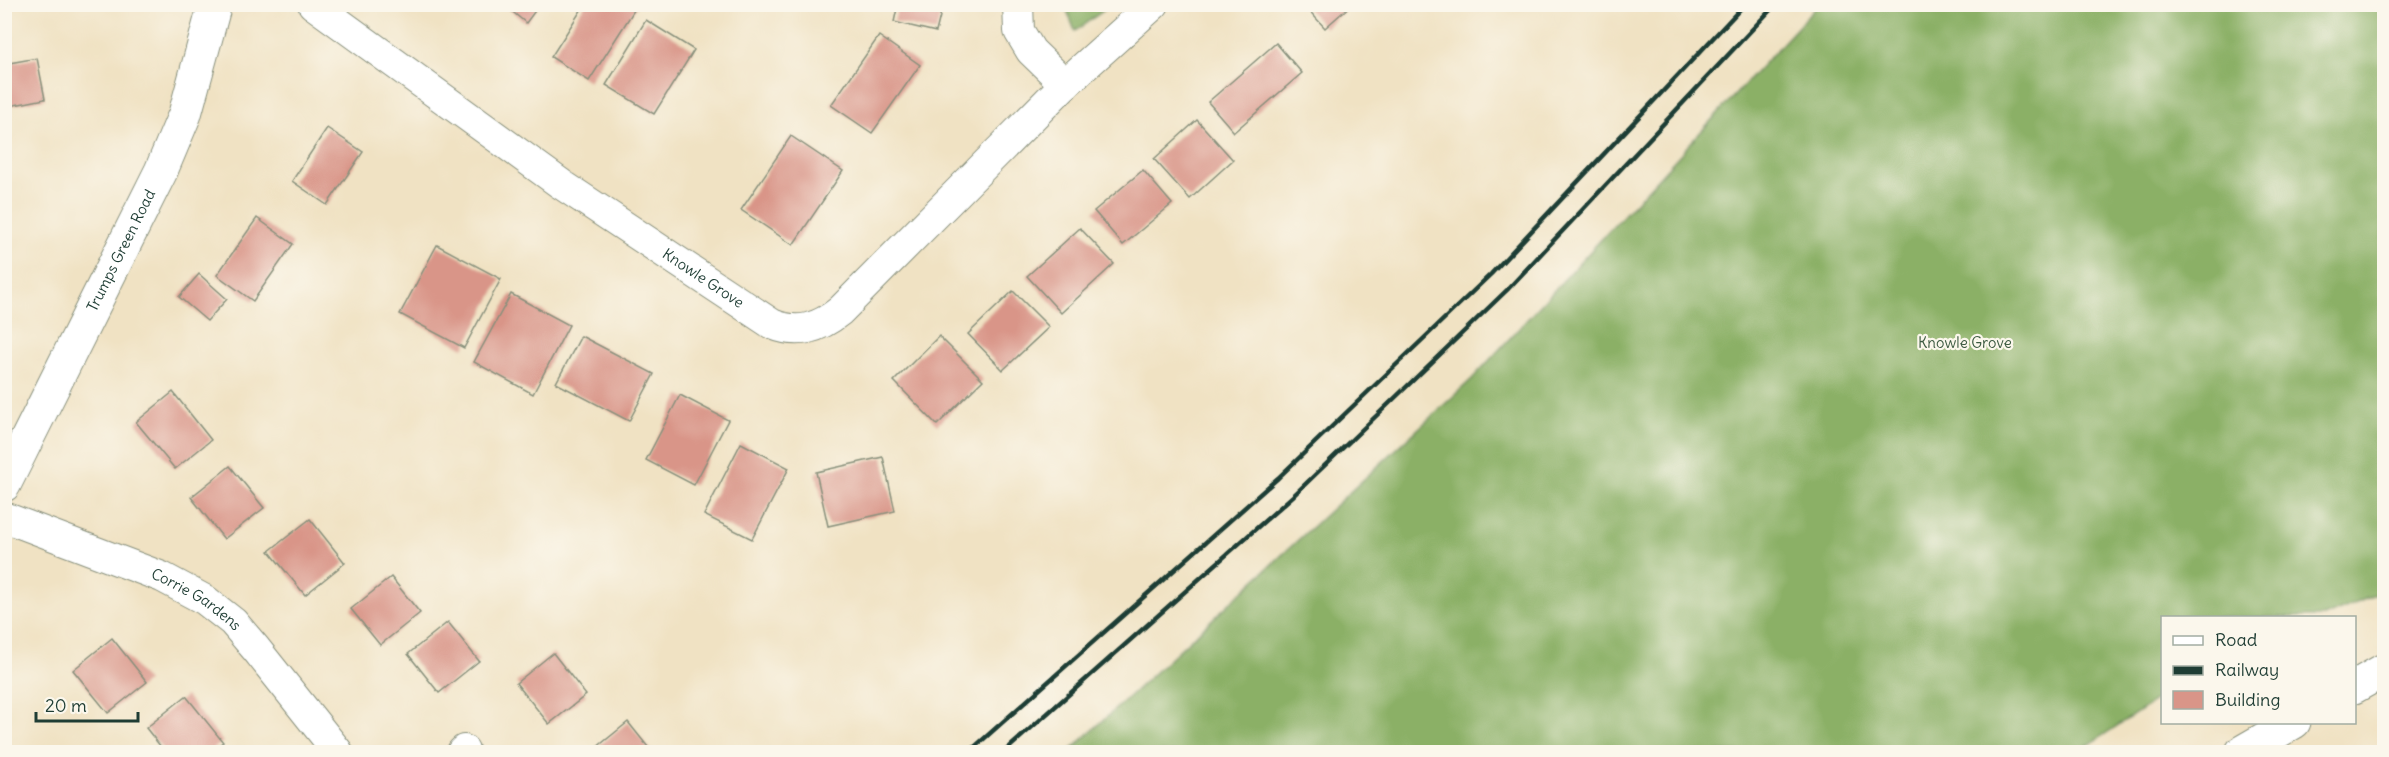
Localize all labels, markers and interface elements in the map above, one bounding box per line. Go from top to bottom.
street label: Trumps Green Road [82,186,159,315]
street label: Knowle Grove [659,244,748,312]
park label: Knowle Grove [1918,333,2012,352]
street label: Corrie Gardens [149,564,246,634]
legend [2161,616,2356,724]
text: Road [2215,628,2258,651]
text: Railway [2215,658,2279,681]
scale bar [36,685,138,723]
text: Building [2215,688,2280,711]
text: 20 m [45,694,87,717]

